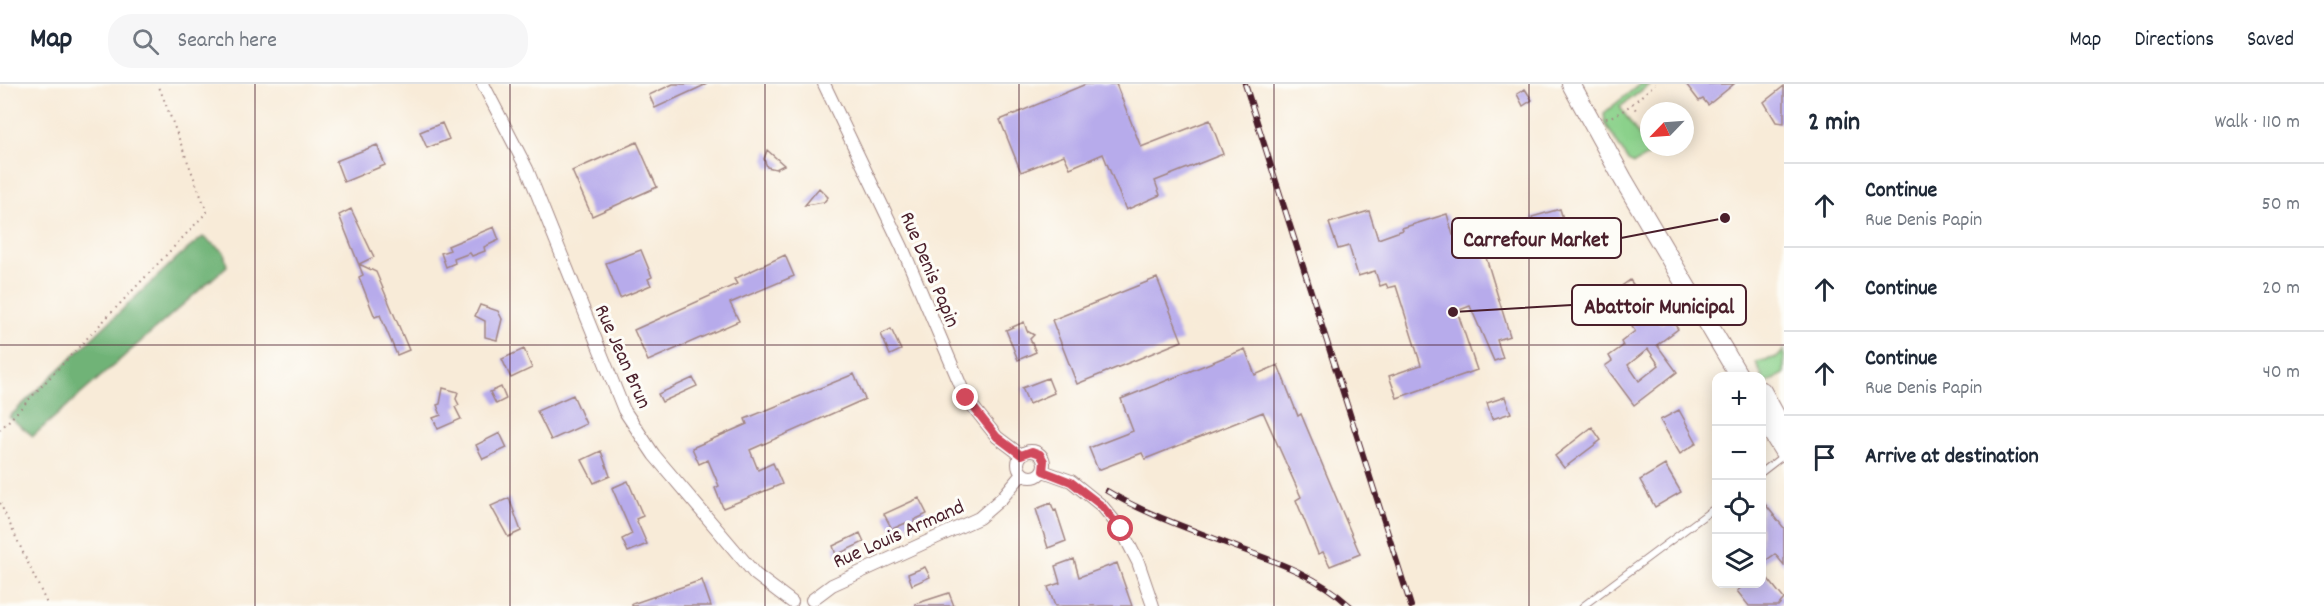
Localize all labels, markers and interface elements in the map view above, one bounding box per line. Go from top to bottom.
search box [108,14,528,68]
text: Map [30,21,72,61]
icon: search [129,25,162,58]
text: Search here [177,26,277,57]
text: Map [2070,26,2101,56]
text: Directions [2134,26,2214,56]
text: Saved [2247,26,2294,56]
north arrow [1640,102,1694,156]
text: 2 min [1808,105,1860,142]
text: Walk · 110 m [2214,109,2300,137]
text: Continue [1865,176,1937,207]
icon: ahead [1808,189,1841,222]
text: 50 m [2262,191,2300,219]
text: Rue Denis Papin [1865,207,1982,235]
street label: Rue Denis Papin [890,208,966,333]
callout: Carrefour Market [1452,218,1621,258]
text: Carrefour Market [1463,226,1610,257]
icon: ahead [1808,273,1841,306]
text: Continue [1865,274,1937,305]
text: 20 m [2262,275,2300,303]
callout: Abattoir Municipal [1572,285,1746,325]
text: Abattoir Municipal [1584,293,1735,324]
street label: Rue Jean Brun [585,300,658,414]
text: Continue [1865,344,1937,375]
icon: ahead [1808,357,1841,390]
text: 40 m [2262,359,2300,387]
map controls [1712,372,1766,588]
button: + [1712,372,1766,426]
text: Rue Denis Papin [1865,375,1982,403]
route end [952,384,978,410]
button: − [1712,426,1766,480]
icon: arrive [1808,441,1841,474]
text: Arrive at destination [1865,442,2039,473]
button: locate [1712,480,1766,534]
street label: Rue Louis Armand [829,493,970,578]
route start [1107,515,1133,541]
button: layers [1712,534,1766,588]

